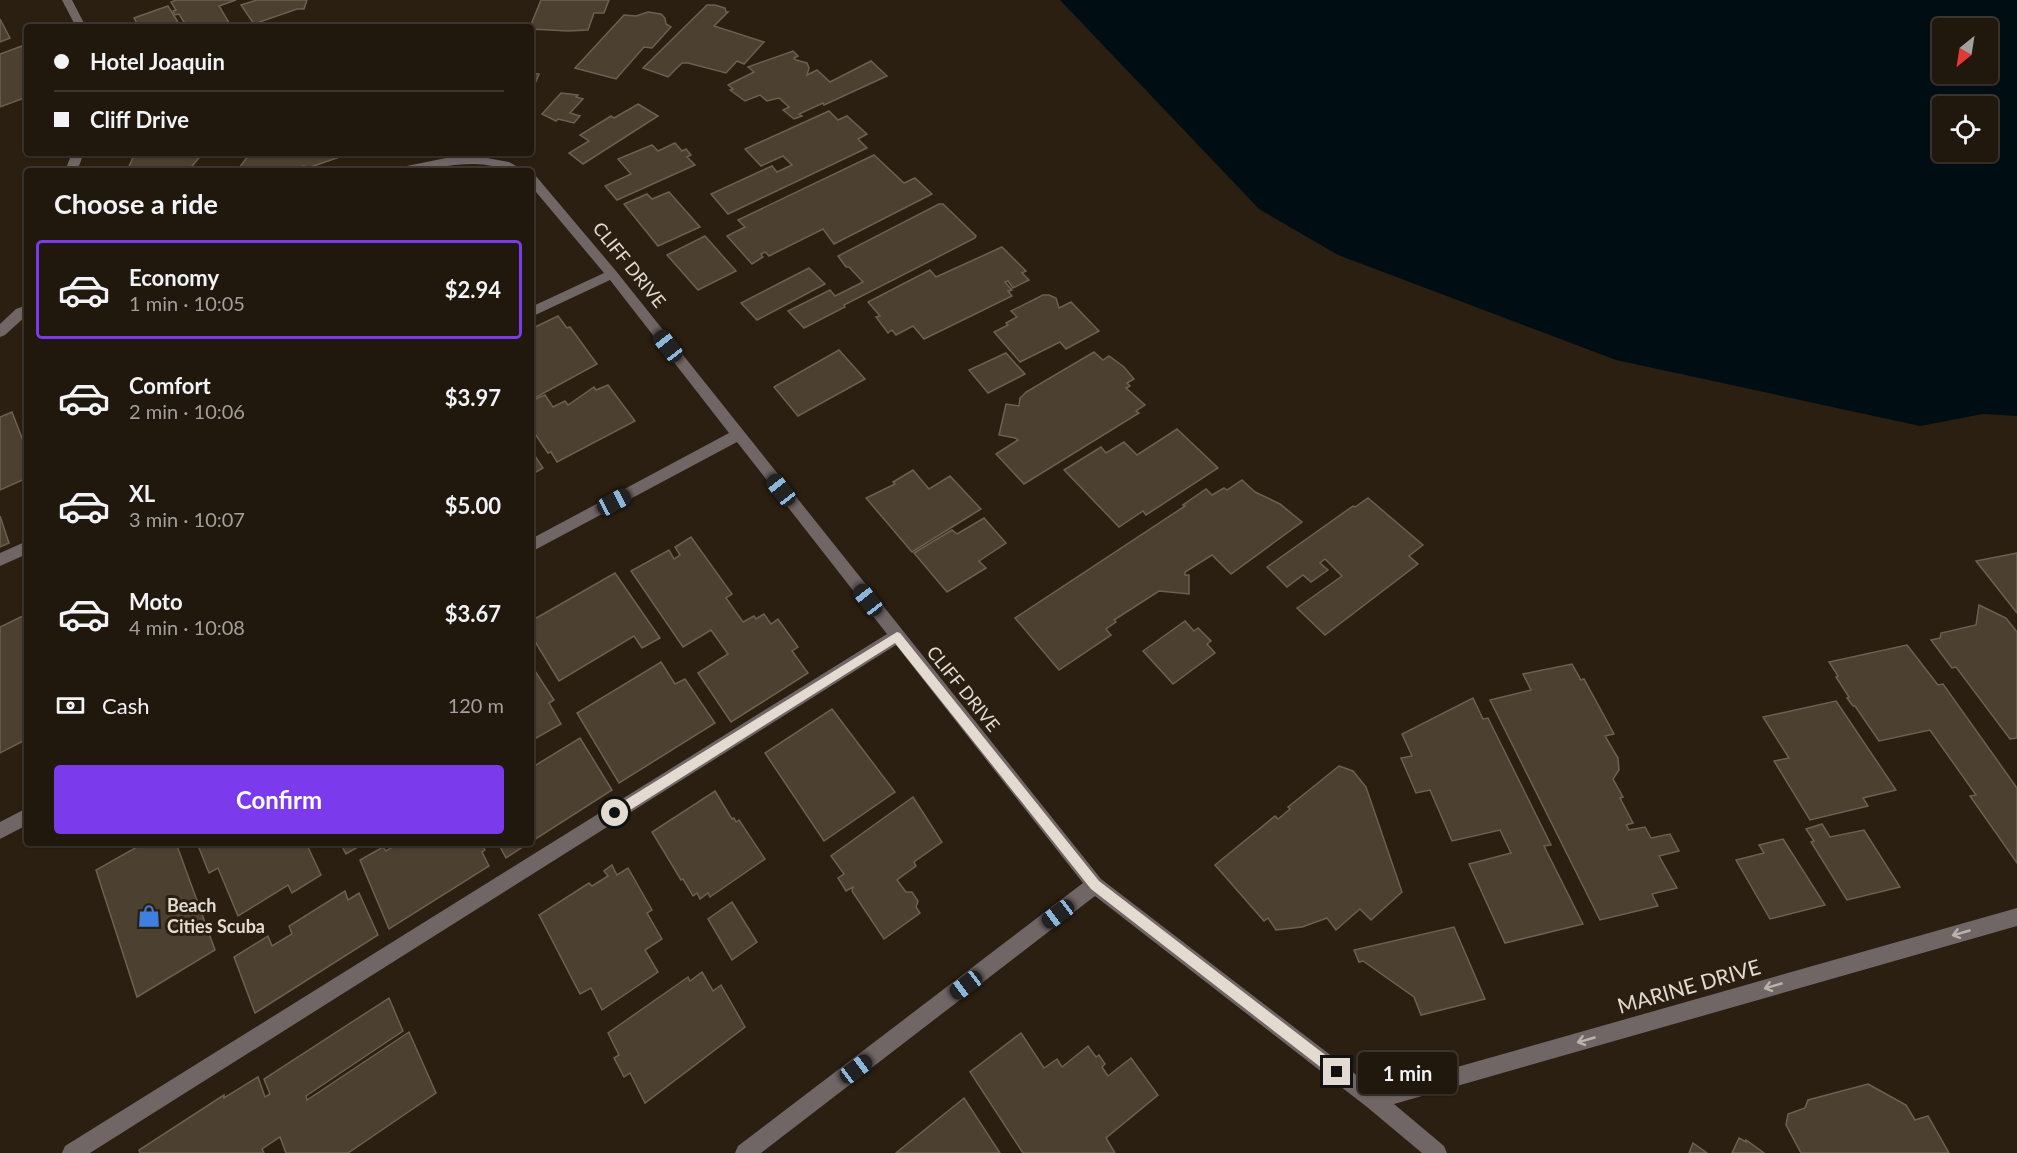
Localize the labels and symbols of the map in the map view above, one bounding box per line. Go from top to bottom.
north arrow [1932,18,1998,84]
street label: CLIFF DRIVE [589,217,671,311]
car [650,326,686,366]
car [763,470,799,510]
car [594,486,634,518]
car [850,580,886,620]
street label: CLIFF DRIVE [923,641,1005,735]
route start [601,799,628,826]
place label: Beach Cities Scuba [167,894,265,937]
car [1038,896,1078,932]
shop icon: Beach Cities Scuba [136,903,162,929]
one-way arrow [1952,928,1971,939]
street label: MARINE DRIVE [1614,953,1763,1018]
car [946,967,986,1003]
one-way arrow [1764,981,1783,993]
one-way arrow [1576,1035,1595,1046]
car [836,1051,876,1087]
callout: 1 min [1358,1051,1457,1093]
route end [1323,1058,1350,1085]

